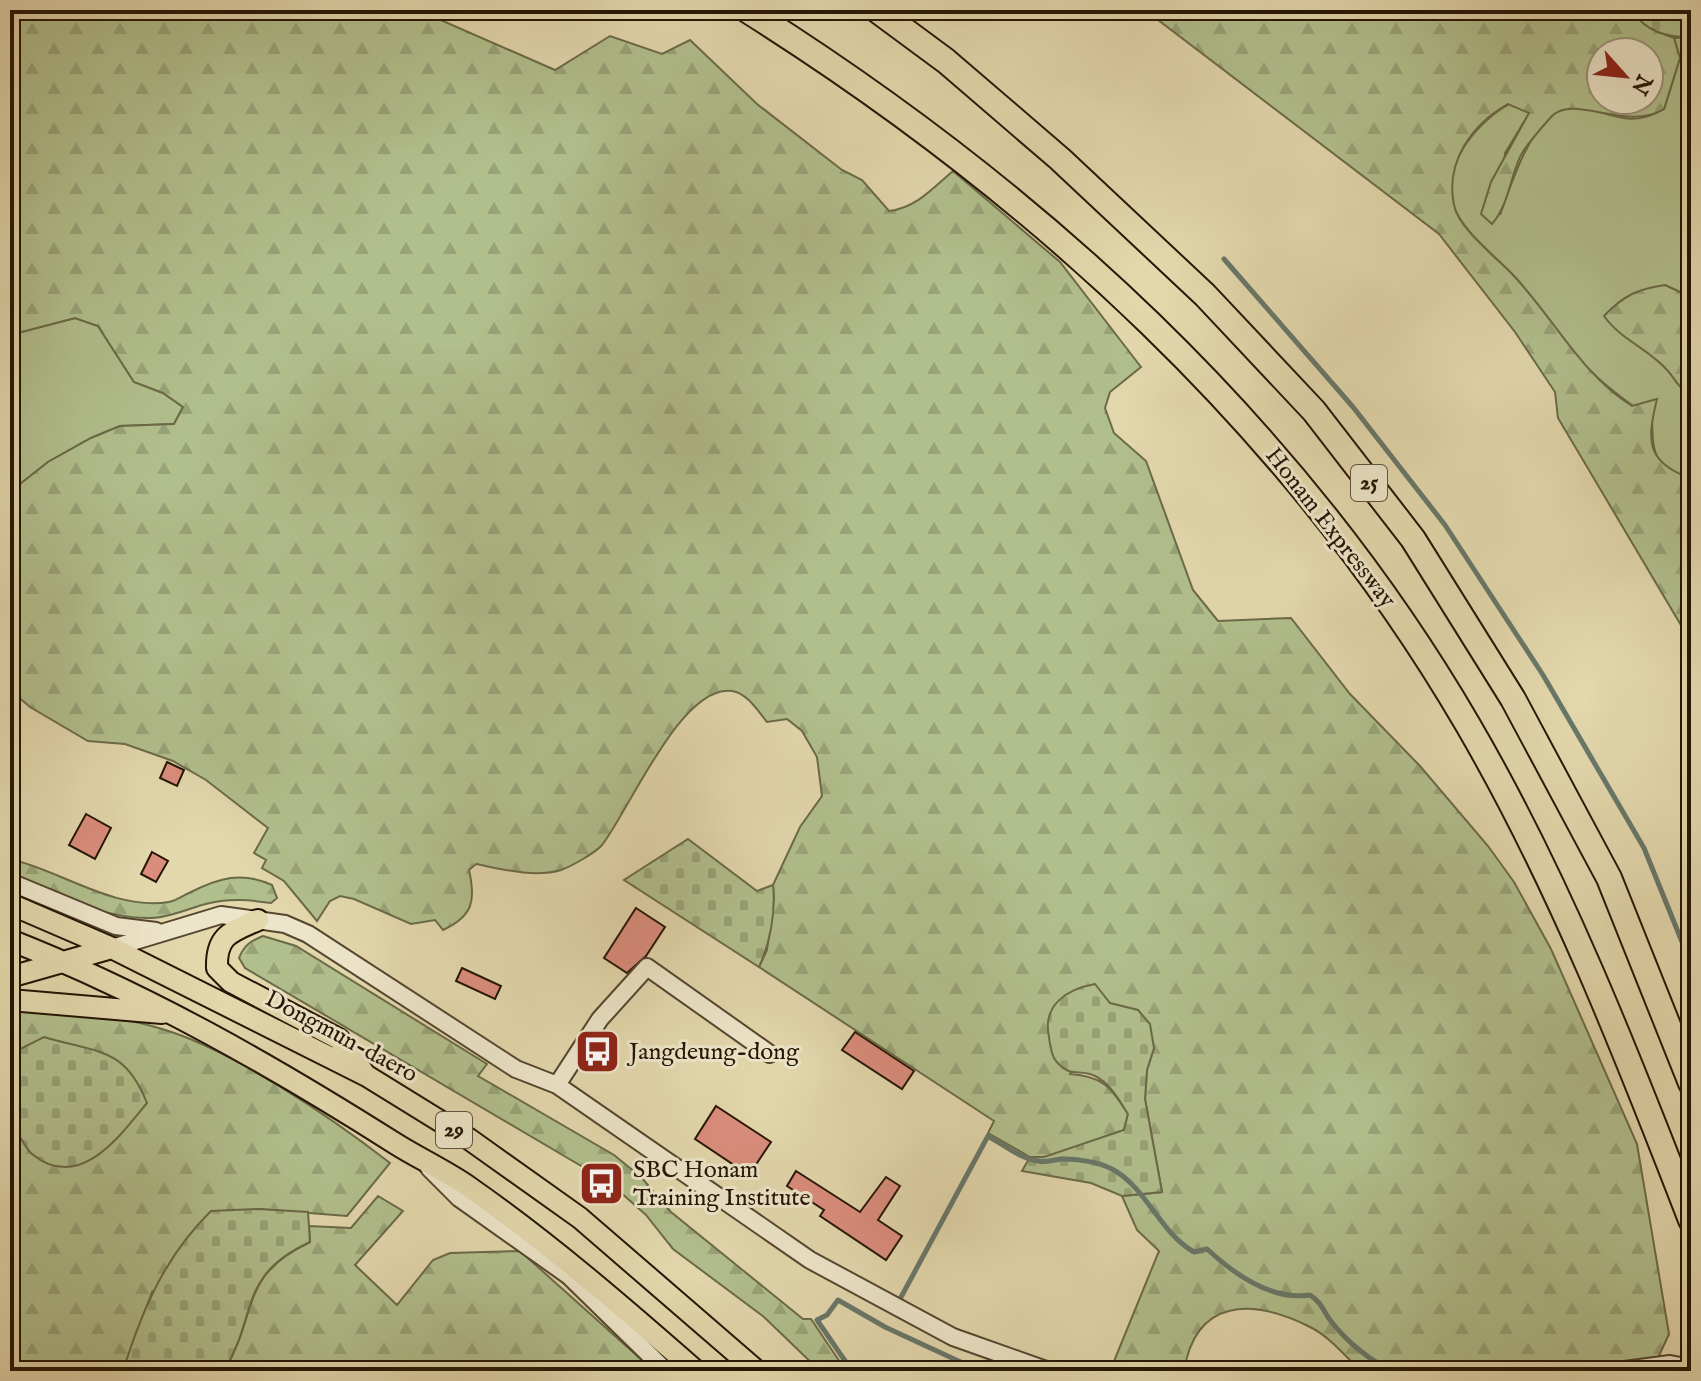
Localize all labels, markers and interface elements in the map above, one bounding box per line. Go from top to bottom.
north arrow [1585,36,1665,116]
text: N [1624,68,1658,99]
street label: Honam Expressway [1258,441,1403,615]
road number: 25 [1351,465,1387,501]
street label: Dongmun-daero [259,984,423,1090]
bus stop icon: Jangdeung-dong [574,1028,622,1076]
place label: Jangdeung-dong [626,1037,800,1068]
road number: 29 [436,1112,472,1148]
place label: SBC Honam Training Institute [633,1155,811,1214]
bus stop icon: SBC Honam Training Institute [578,1160,626,1208]

